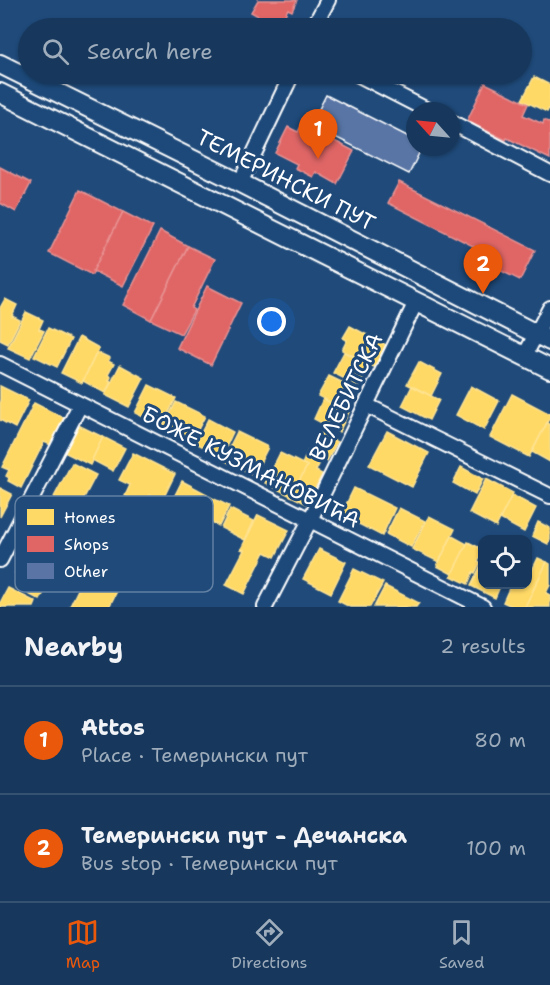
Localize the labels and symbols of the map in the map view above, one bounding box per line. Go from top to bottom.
north arrow [406,102,460,156]
pin: 1 [298,110,338,159]
street label: ТЕМЕРИНСКИ ПУТ [192,122,381,238]
pin: 2 [464,244,502,294]
your location [257,307,286,336]
street label: ВЕЛЕБИТСКА [302,328,390,466]
street label: БОЖЕ КУЗМАНОВИЋА [137,399,365,535]
legend [15,496,213,592]
text: Homes [64,507,116,528]
text: Shops [64,534,109,555]
text: Other [64,561,108,582]

